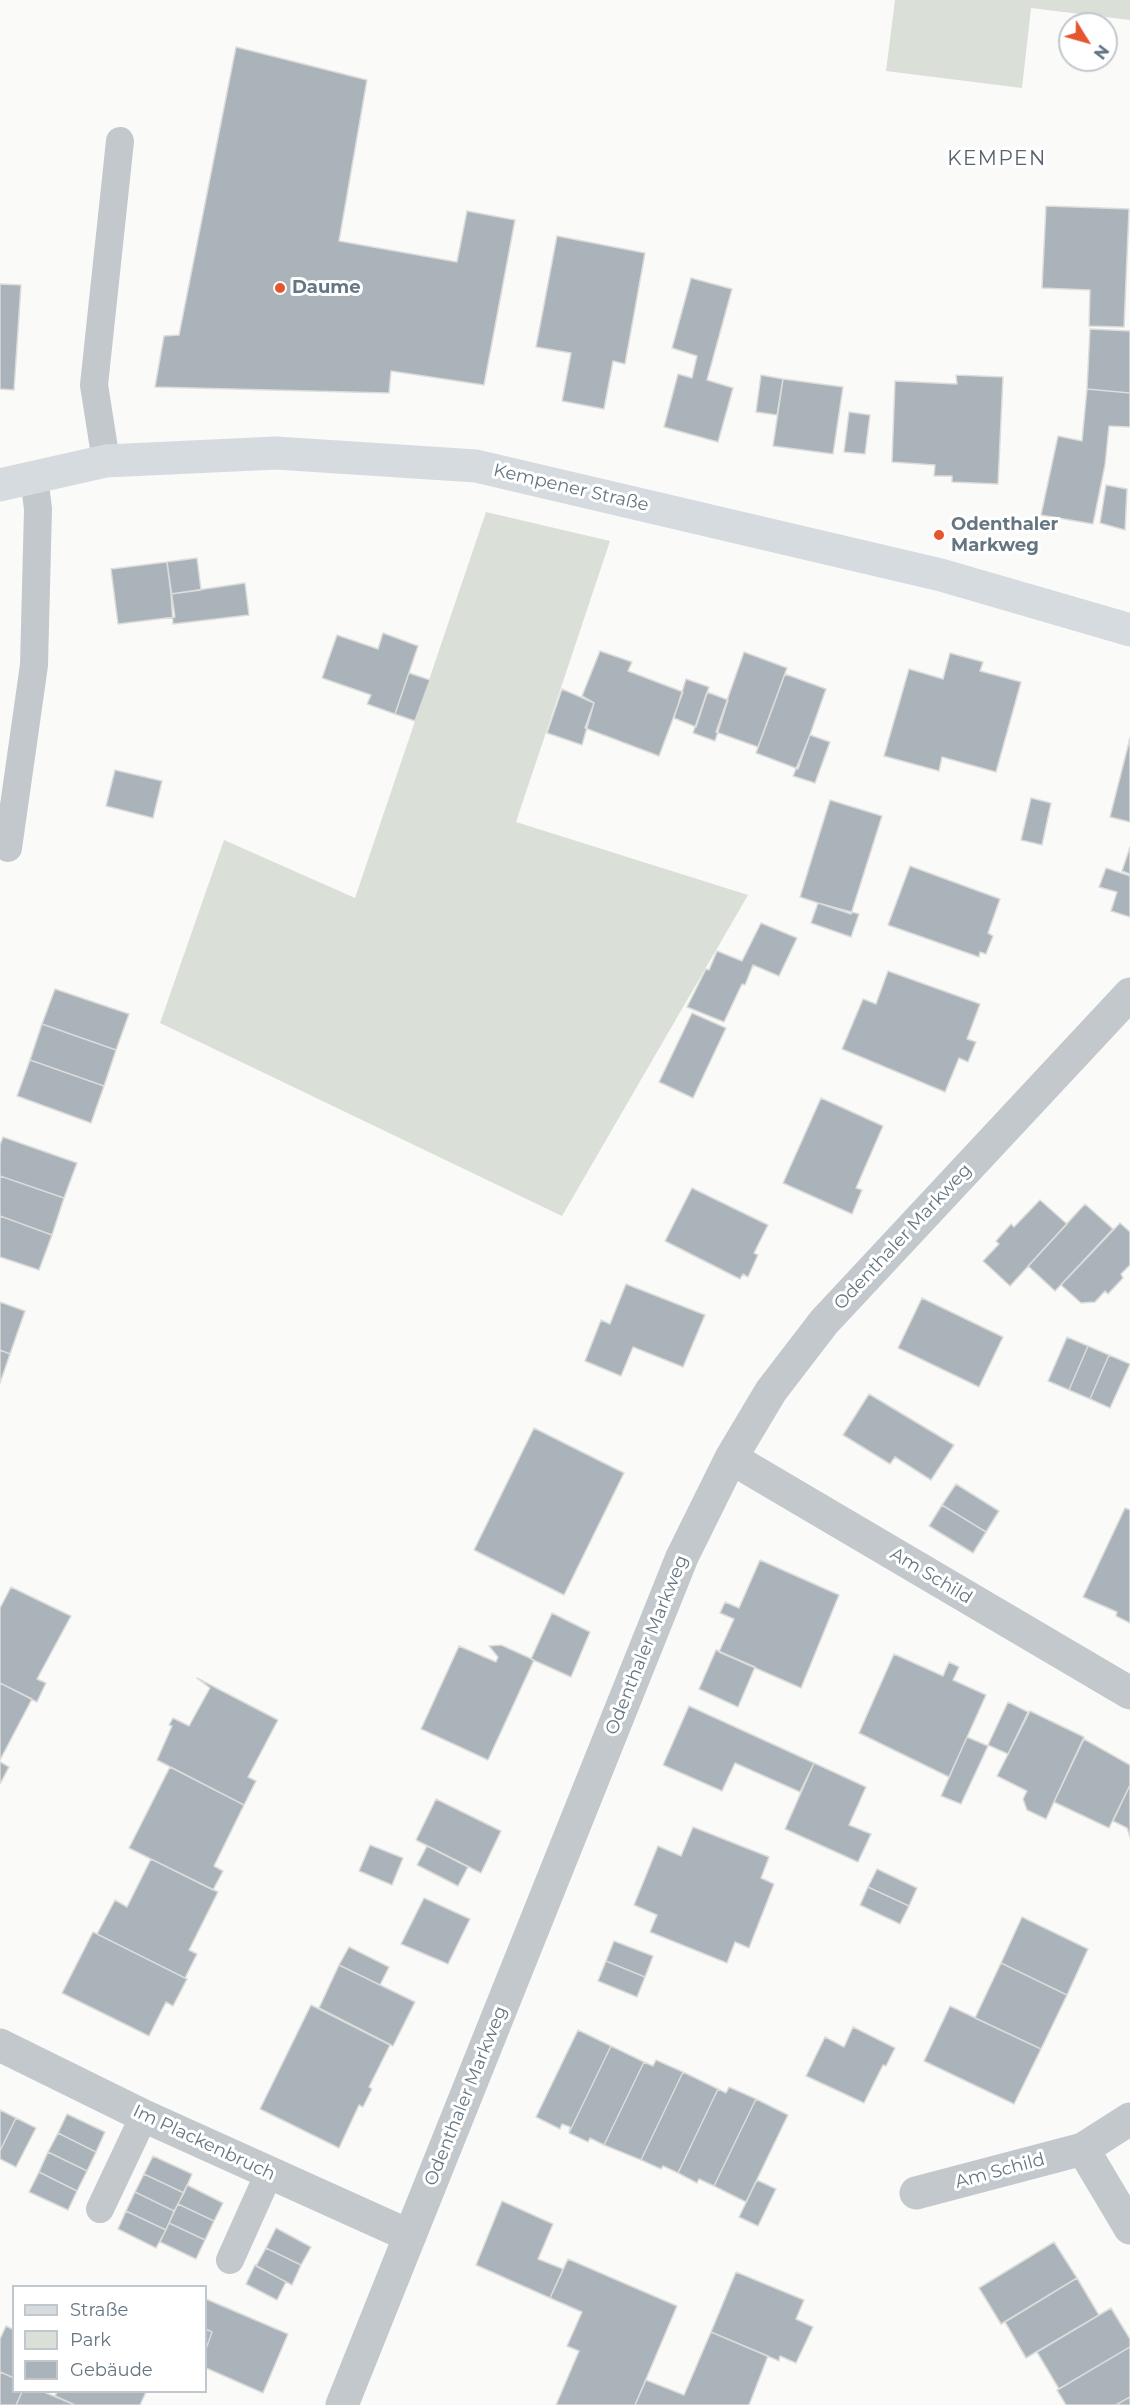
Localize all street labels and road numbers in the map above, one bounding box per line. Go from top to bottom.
street label: Kempener Straße [491,460,651,516]
street label: Odenthaler Markweg [830,1159,976,1315]
street label: Am Schild [886,1543,976,1609]
street label: Odenthaler Markweg [601,1552,693,1738]
street label: Odenthaler Markweg [420,2003,512,2189]
street label: Im Plackenbruch [129,2101,279,2185]
street label: Am Schild [953,2149,1047,2193]

